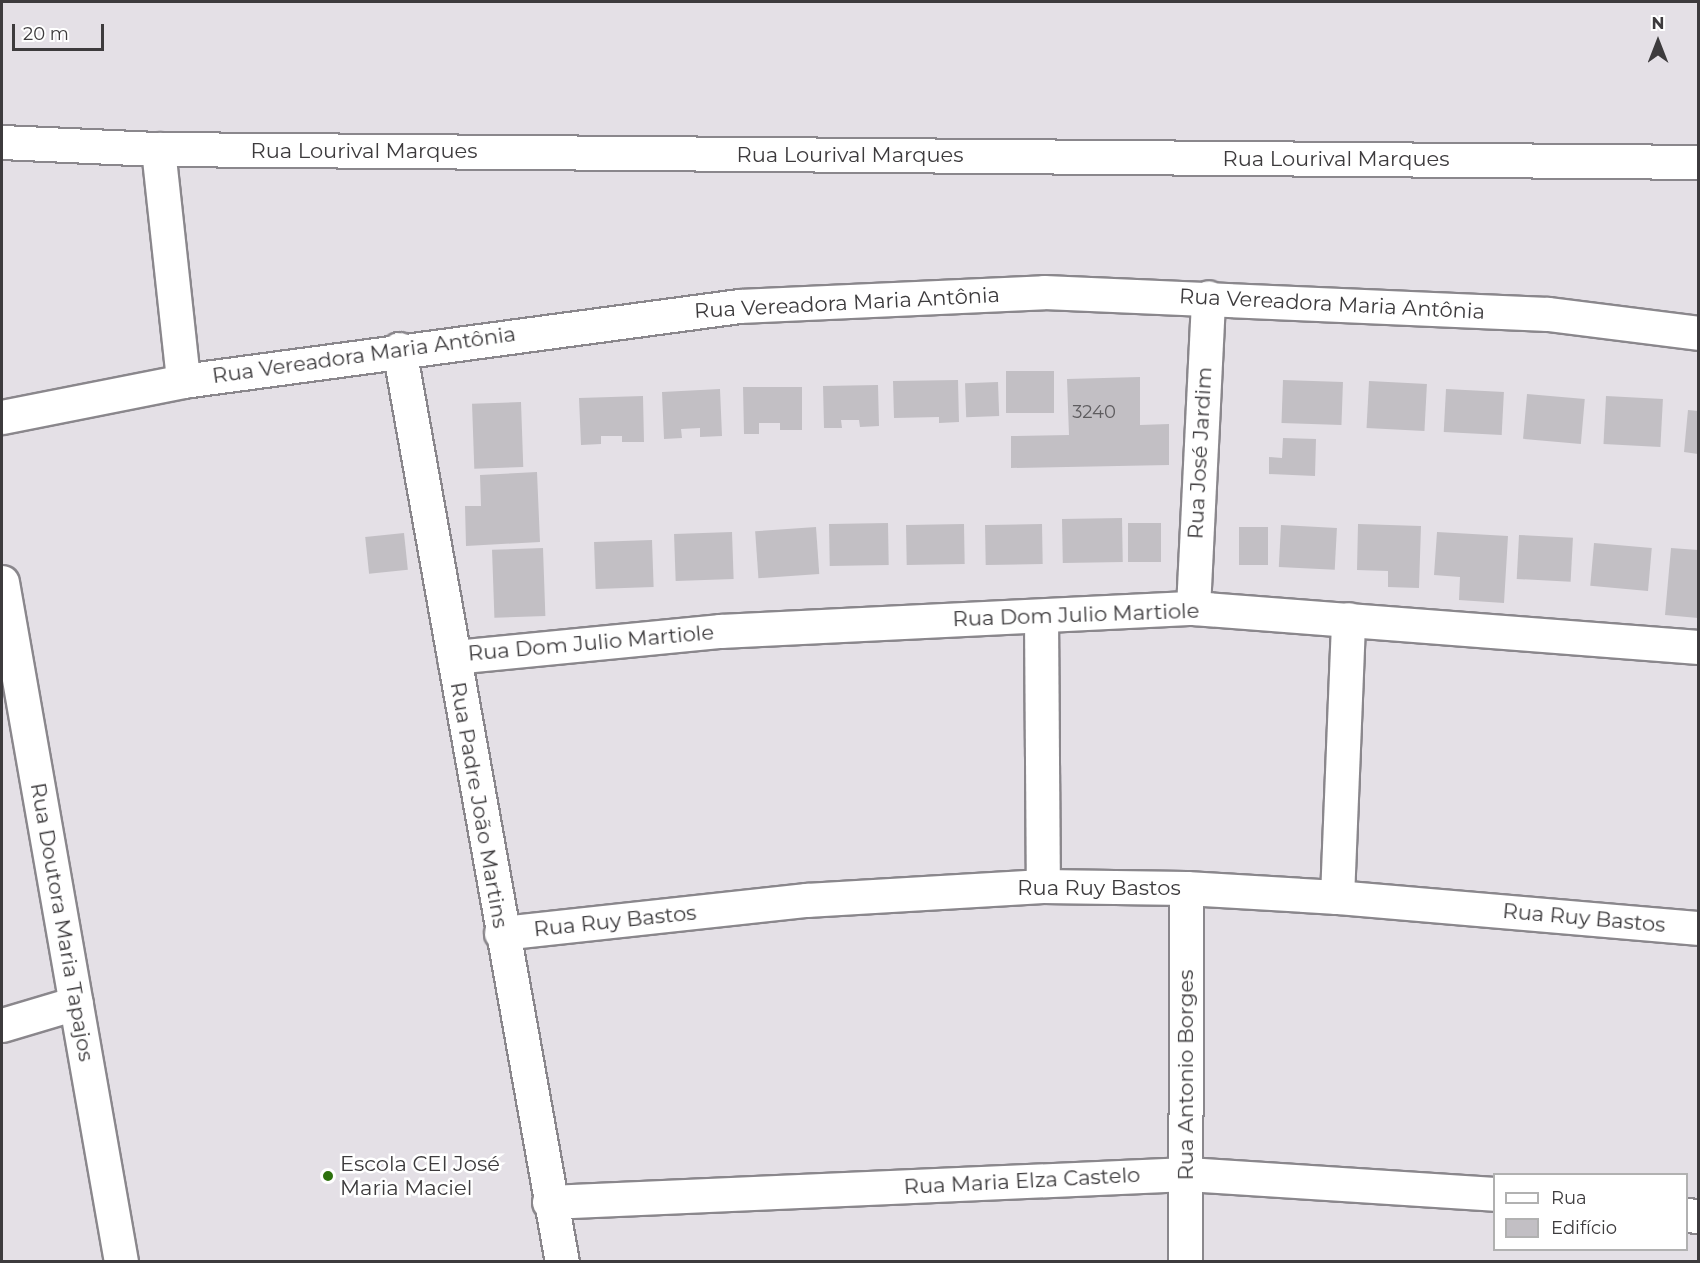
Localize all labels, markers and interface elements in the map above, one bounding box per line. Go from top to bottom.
scale bar [15,12,106,50]
north arrow [1628,12,1688,72]
text: N [1652,14,1664,33]
text: 20 m [23,23,69,45]
street label: Rua Lourival Marques [251,138,477,164]
street label: Rua Lourival Marques [737,142,963,168]
street label: Rua Lourival Marques [1223,146,1449,172]
street label: Rua Vereadora Maria Antônia [693,282,1001,324]
street label: Rua Vereadora Maria Antônia [1178,283,1486,325]
street label: Rua Vereadora Maria Antônia [211,321,517,389]
street label: Rua José Jardim [1183,366,1217,540]
house number: 3240 [1072,401,1116,423]
street label: Rua Dom Julio Martiole [952,598,1200,632]
street label: Rua Dom Julio Martiole [467,620,715,666]
street label: Rua Padre João Martins [445,680,513,930]
street label: Rua Doutora Maria Tapajos [25,781,99,1063]
street label: Rua Ruy Bastos [1017,875,1181,901]
street label: Rua Ruy Bastos [1502,898,1666,938]
street label: Rua Ruy Bastos [532,900,698,942]
street label: Rua Antonio Borges [1173,970,1199,1180]
place label: Escola CEI José Maria Maciel [340,1151,500,1201]
street label: Rua Maria Elza Castelo [903,1162,1141,1200]
marker: Escola CEI José Maria Maciel [321,1169,335,1183]
legend [1493,1173,1688,1251]
text: Rua [1551,1187,1587,1209]
text: Edifício [1551,1217,1617,1239]

